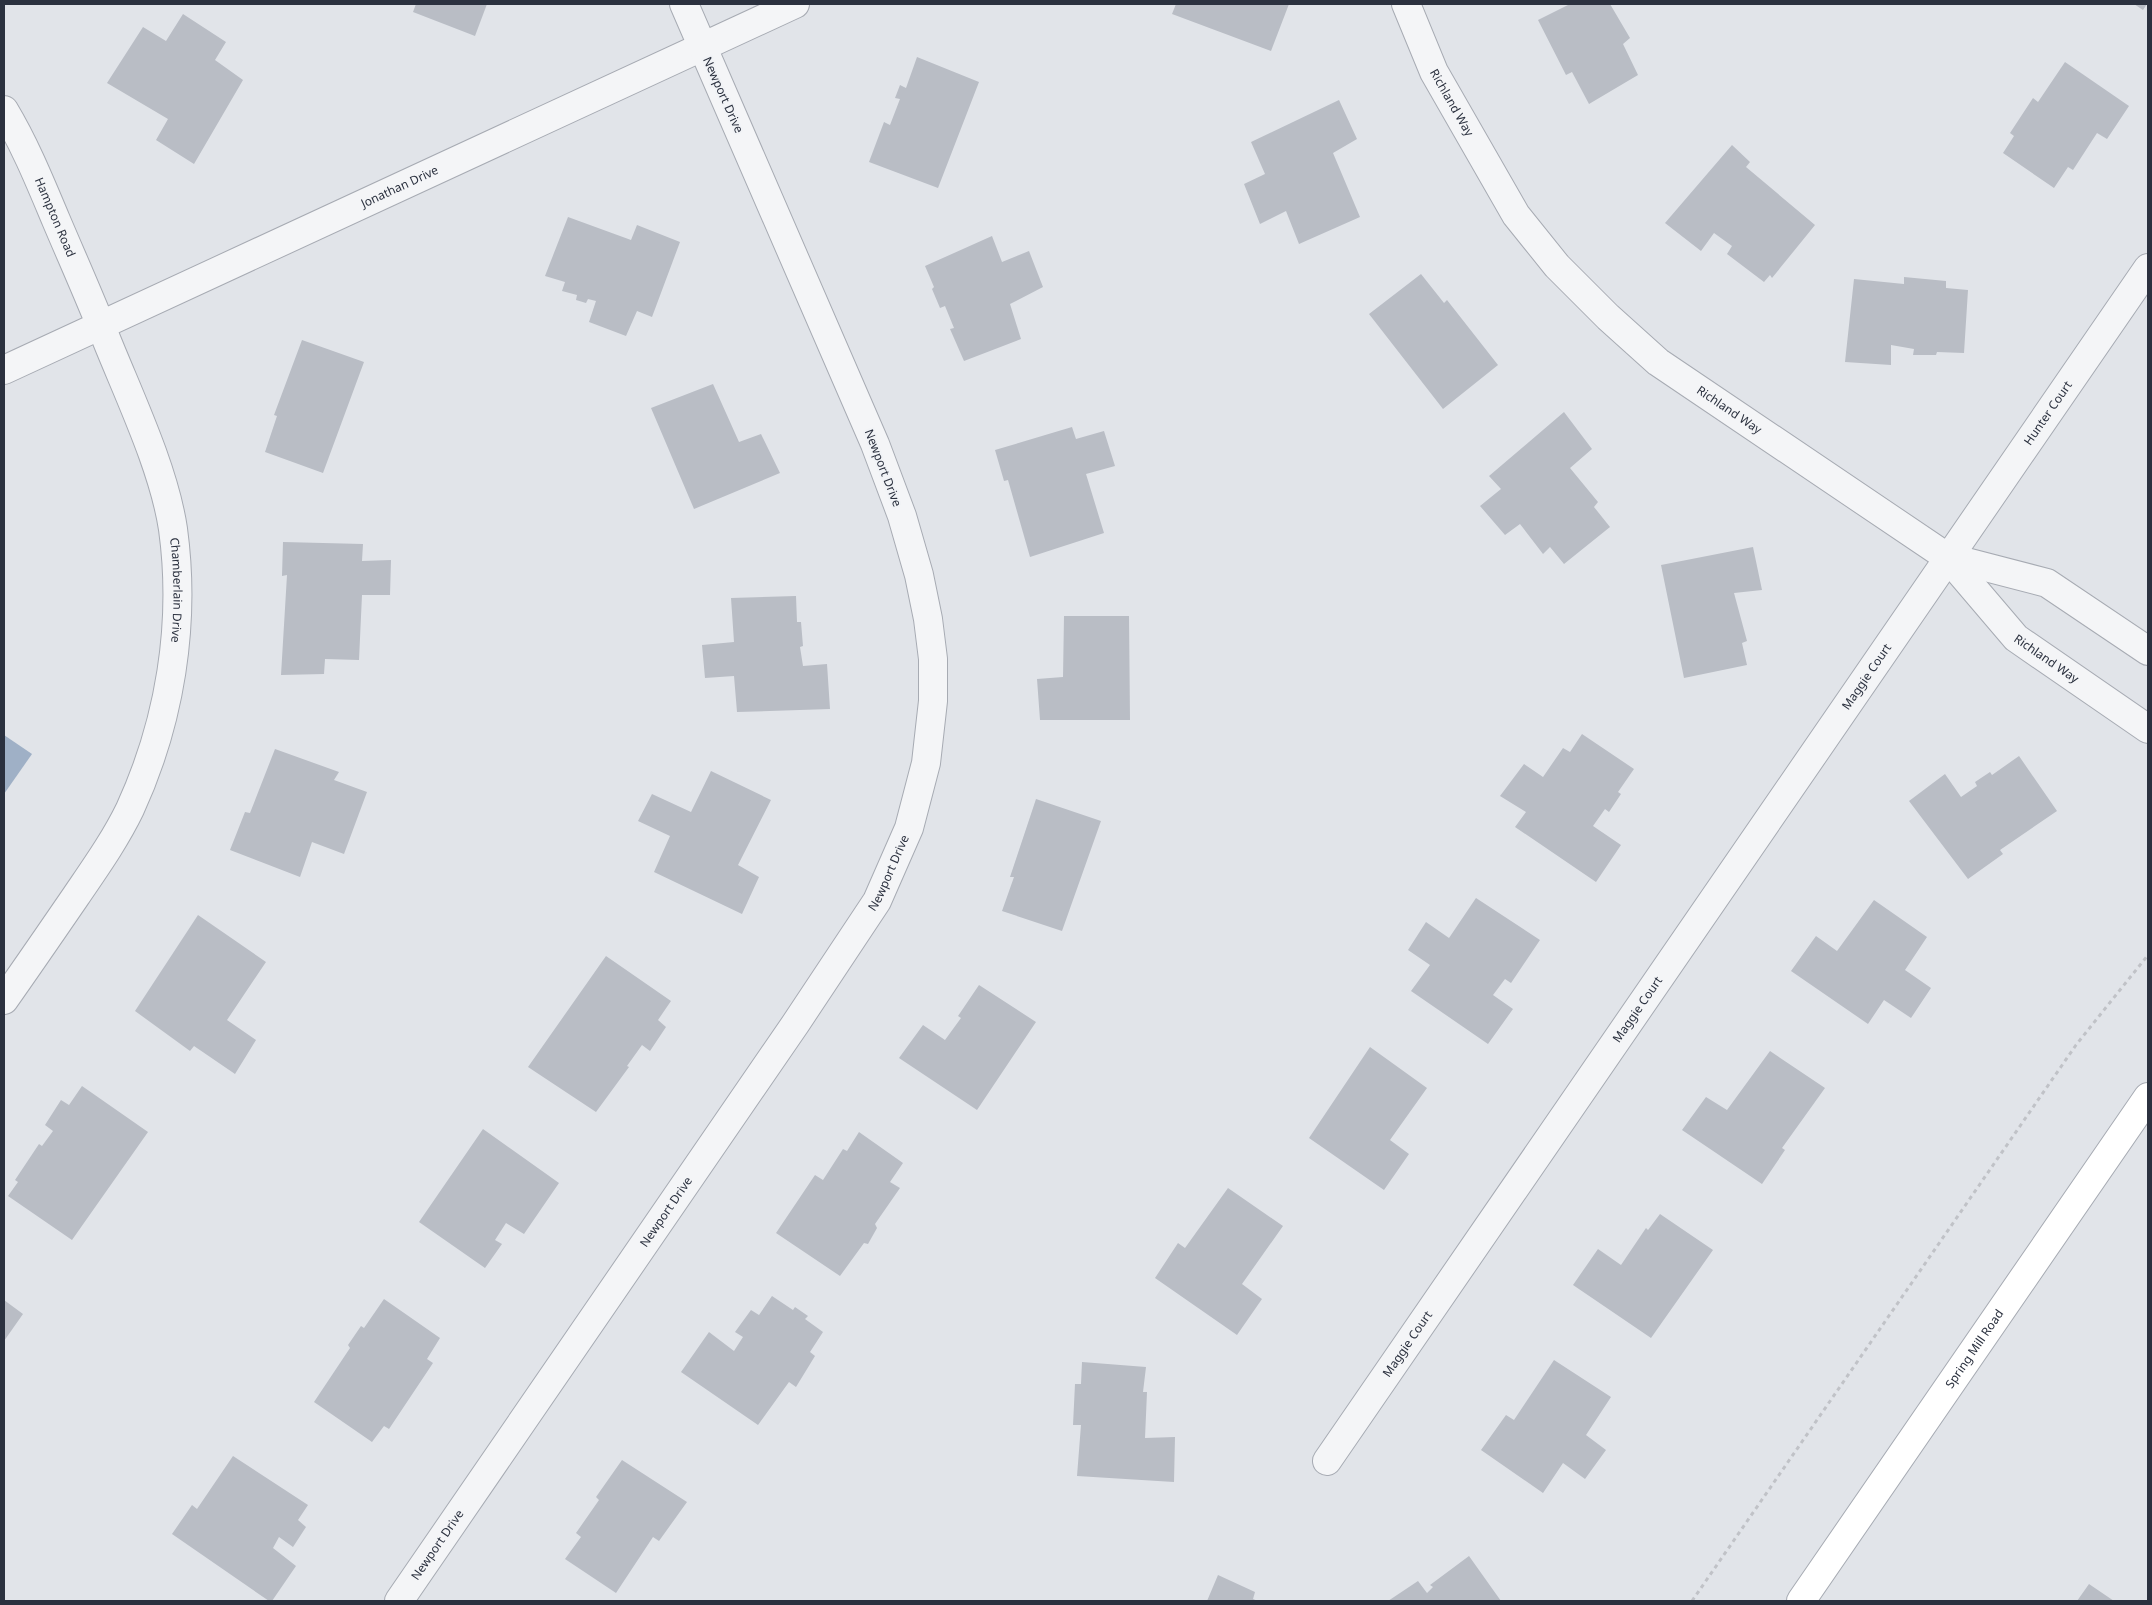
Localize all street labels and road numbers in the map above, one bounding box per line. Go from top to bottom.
street label: Newport Drive [699,54,748,136]
street label: Richland Way [1426,66,1479,140]
street label: Jonathan Drive [357,161,441,212]
street label: Hampton Road [31,174,80,260]
street label: Hunter Court [2020,377,2076,448]
street label: Richland Way [1693,381,1766,438]
street label: Newport Drive [861,427,906,509]
street label: Chamberlain Drive [166,536,186,644]
street label: Richland Way [2011,630,2083,687]
street label: Maggie Court [1837,639,1895,713]
street label: Newport Drive [864,832,913,914]
street label: Maggie Court [1608,972,1666,1046]
street label: Newport Drive [636,1173,696,1250]
street label: Spring Mill Road [1941,1306,2007,1391]
street label: Maggie Court [1378,1307,1436,1380]
street label: Newport Drive [407,1506,467,1583]

